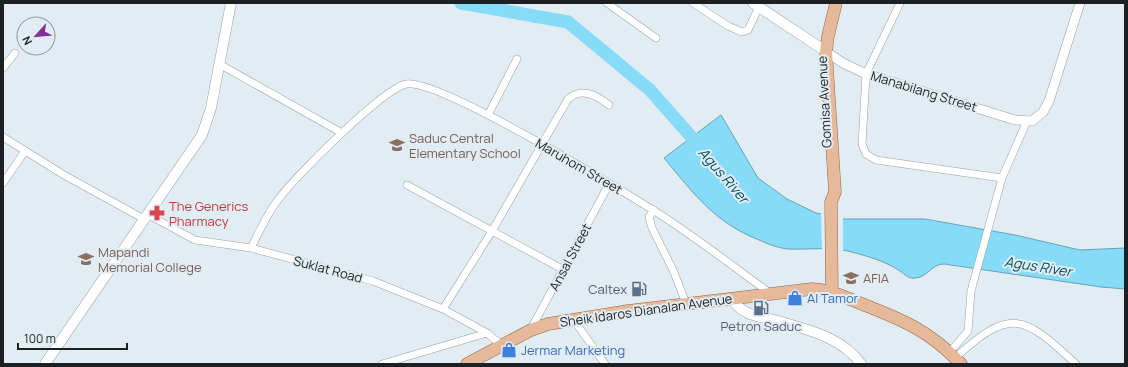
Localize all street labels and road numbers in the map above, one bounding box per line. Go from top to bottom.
street label: Gomisa Avenue [813,55,835,148]
street label: Manabilang Street [869,66,979,116]
street label: Maruhom Street [532,134,626,198]
street label: Ansal Street [545,220,595,294]
street label: Suklat Road [291,251,365,287]
street label: Sheik Idaros Dianalan Avenue [559,289,734,331]

